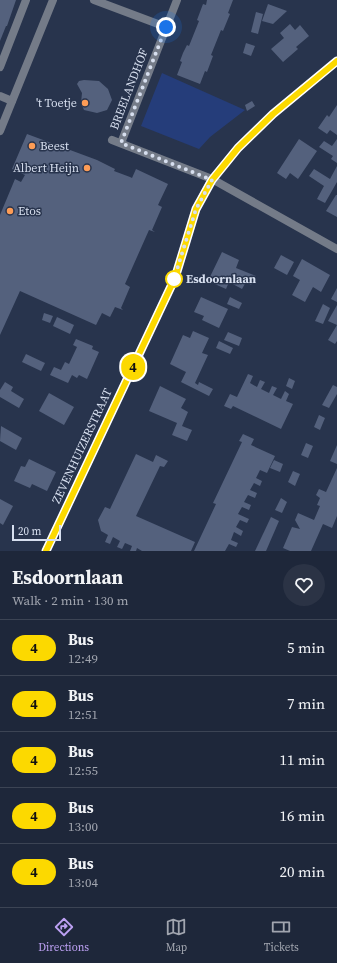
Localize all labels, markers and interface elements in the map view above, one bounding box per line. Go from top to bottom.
your location [156,17,176,37]
street label: BREELANDHOF [106,46,152,132]
place label: 't Toetje [36,95,77,111]
marker: 't Toetje [80,98,90,108]
place label: Beest [40,138,69,154]
marker: Beest [27,141,37,151]
place label: Albert Heijn [13,160,79,176]
marker: Albert Heijn [82,163,92,173]
place label: Etos [18,203,41,219]
marker: Etos [5,206,15,216]
marker: Esdoornlaan [165,270,183,288]
place label: Esdoornlaan [186,271,257,287]
line badge: 4 [120,354,146,380]
text: 4 [129,357,137,377]
street label: ZEVENHUIZERSTRAAT [48,385,116,506]
scale bar [12,523,61,542]
text: 20 m [18,524,41,539]
text: Esdoornlaan [12,564,123,590]
button: heart [283,564,325,606]
text: Walk · 2 min · 130 m [12,592,128,609]
text: Bus [68,629,94,650]
text: 5 min [287,637,325,658]
text: 4 [30,638,38,658]
text: 12:49 [68,650,98,667]
text: Bus [68,685,94,706]
text: 7 min [287,693,325,714]
text: 4 [30,694,38,714]
text: 12:51 [68,706,98,723]
text: Bus [68,741,94,762]
text: 11 min [279,749,325,770]
text: 4 [30,750,38,770]
text: 12:55 [68,762,98,779]
text: Bus [68,797,94,818]
text: 16 min [279,805,325,826]
text: 4 [30,806,38,826]
text: 13:00 [68,818,98,835]
text: Bus [68,853,94,874]
text: 20 min [279,861,325,882]
text: 4 [30,862,38,882]
text: 13:04 [68,874,98,891]
tab: Directions [38,916,89,955]
tab: Map [165,916,187,955]
tab: Tickets [264,916,299,955]

